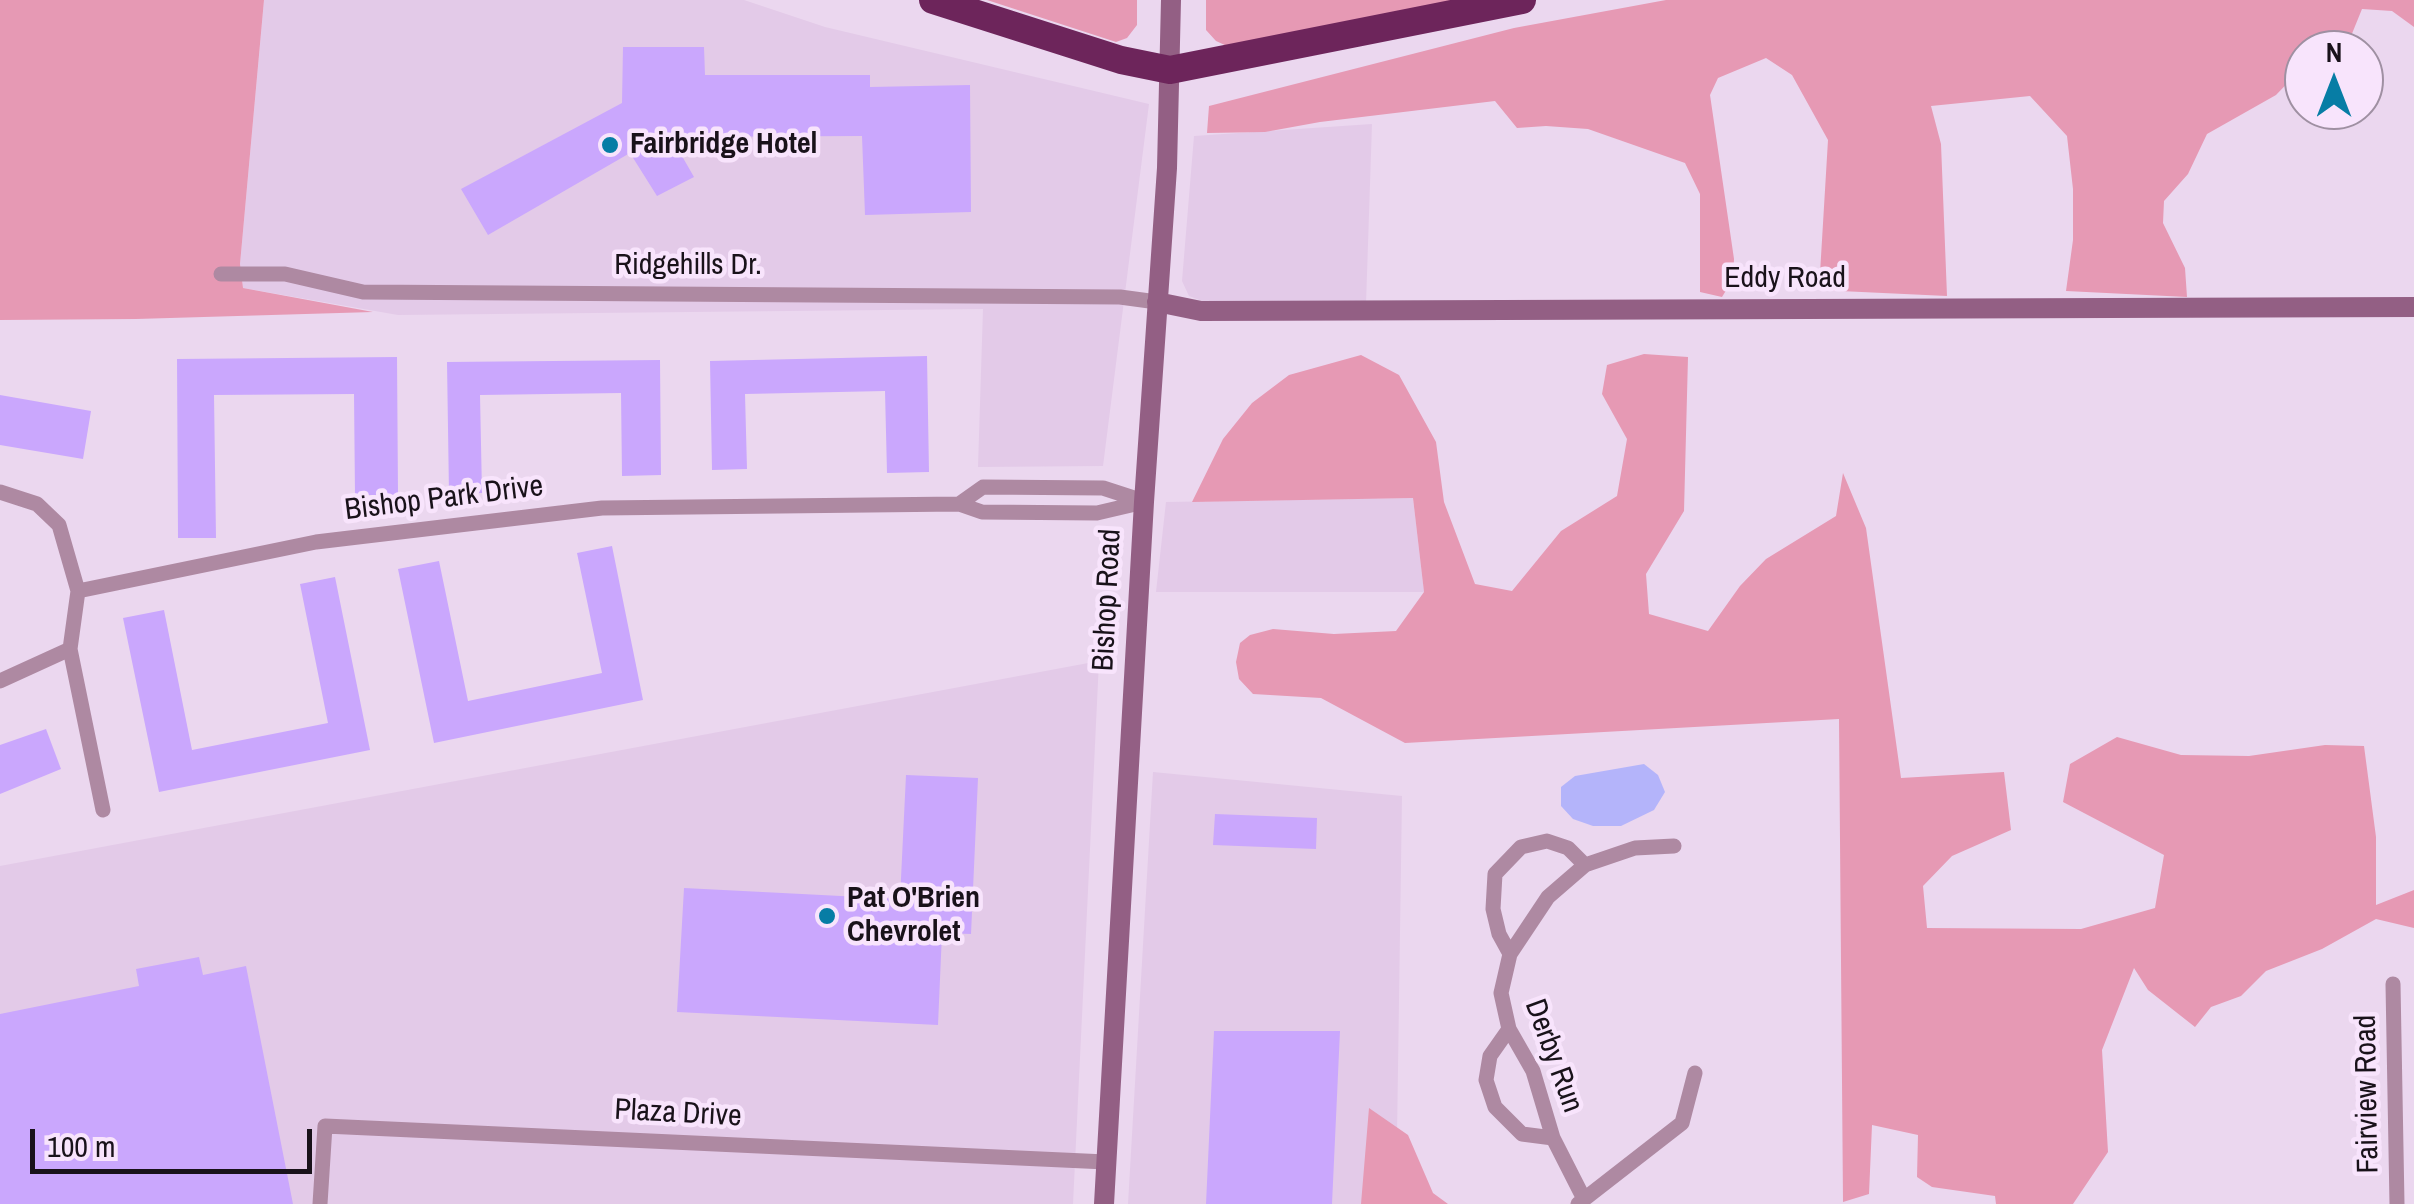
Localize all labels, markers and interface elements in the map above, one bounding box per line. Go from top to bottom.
north arrow [2284,30,2384,130]
text: N [2326,33,2342,71]
place label: Fairbridge Hotel [630,127,817,163]
marker: Fairbridge Hotel [599,134,621,156]
street label: Ridgehills Dr. [614,248,762,284]
street label: Eddy Road [1724,261,1846,297]
street label: Bishop Park Drive [343,469,545,529]
street label: Bishop Road [1086,528,1130,672]
place label: Pat O'Brien Chevrolet [847,881,980,952]
marker: Pat O'Brien Chevrolet [816,905,838,927]
street label: Derby Run [1516,995,1590,1117]
street label: Fairview Road [2349,1014,2387,1174]
street label: Plaza Drive [614,1093,742,1135]
scale bar [35,1109,318,1171]
text: 100 m [47,1126,115,1166]

